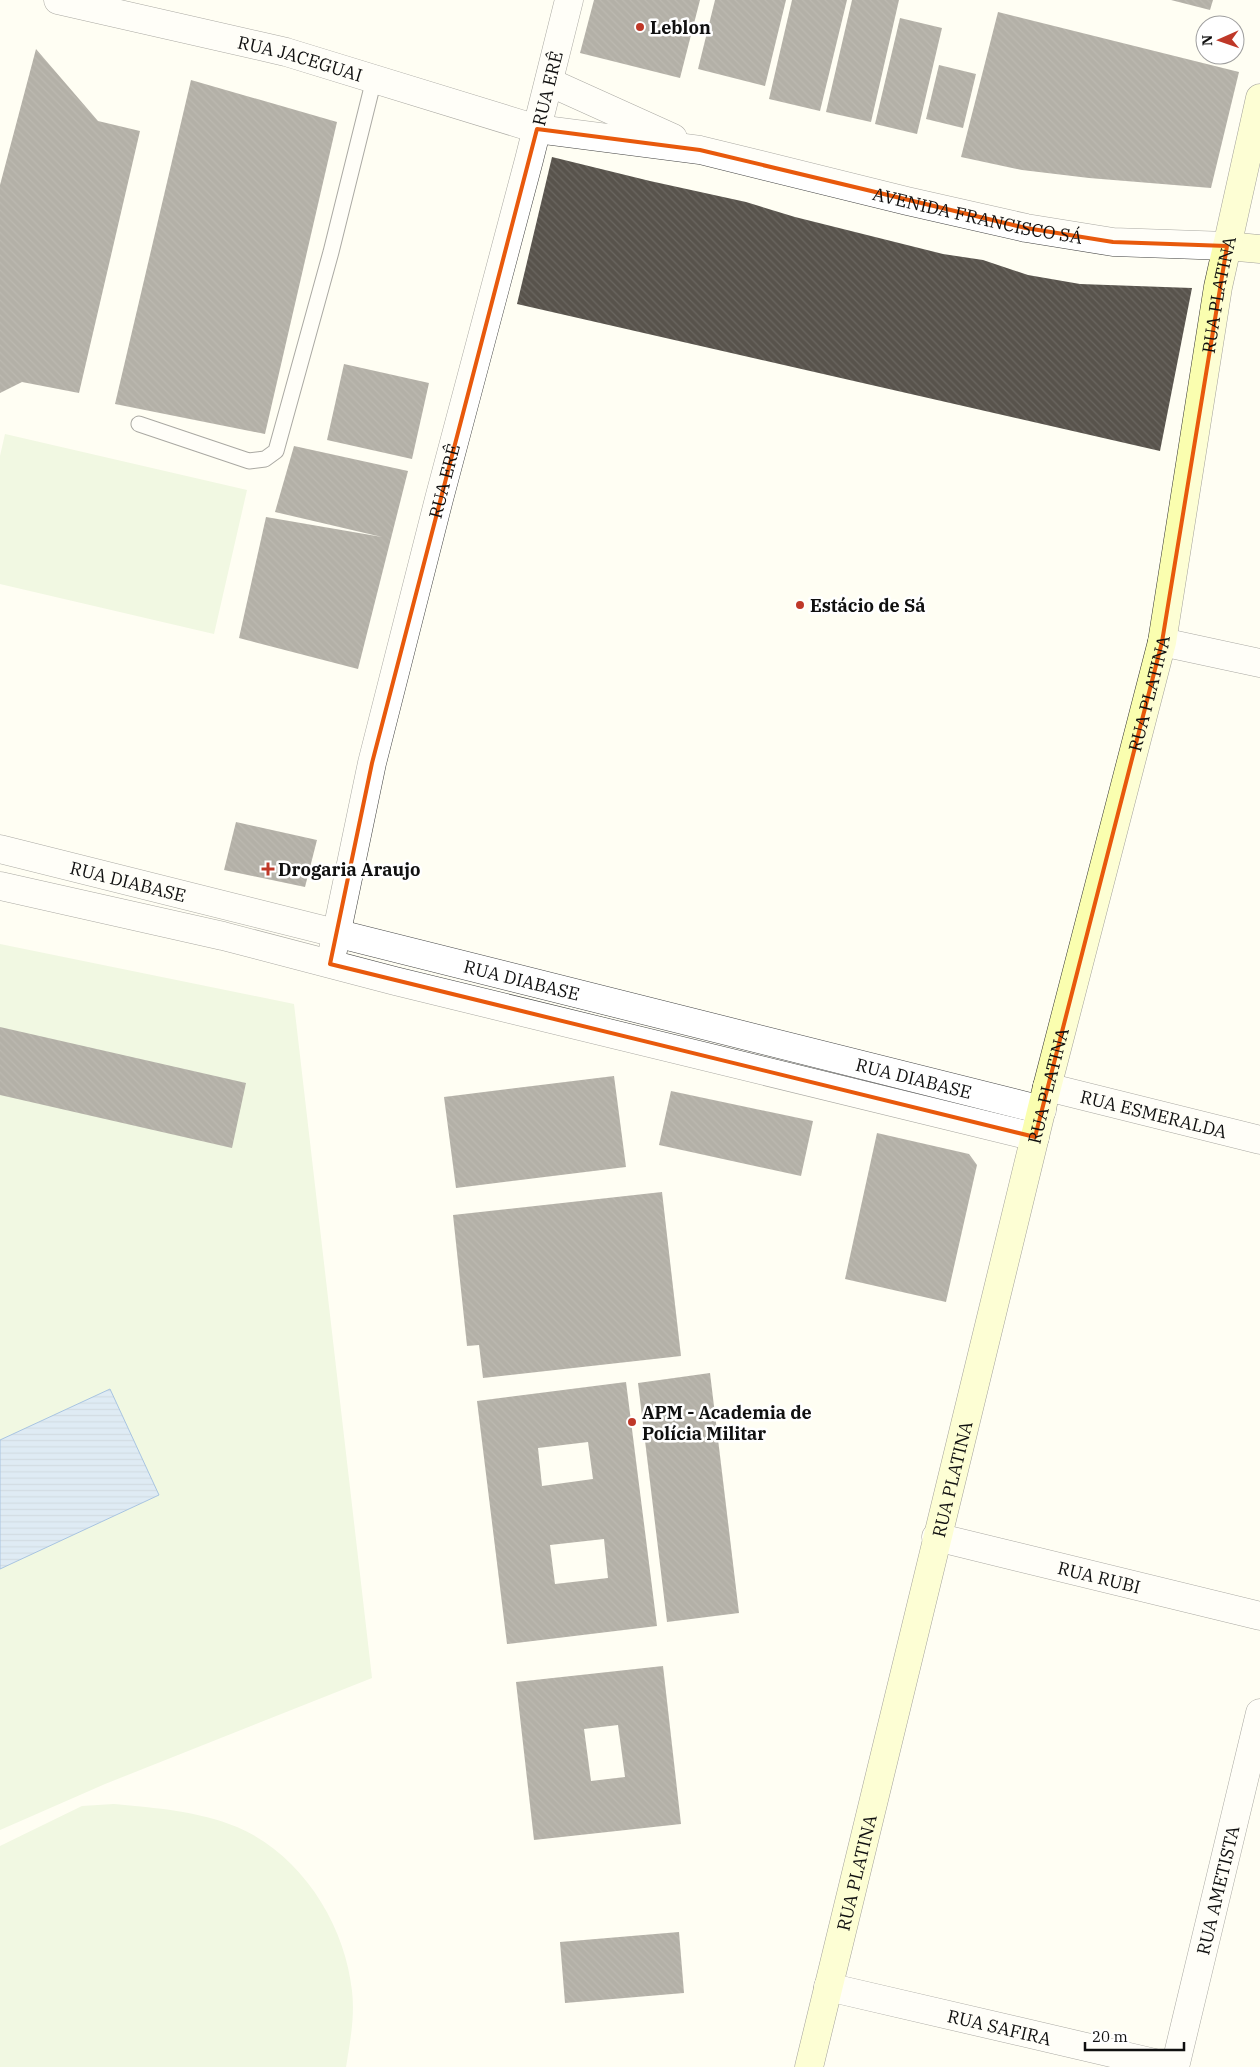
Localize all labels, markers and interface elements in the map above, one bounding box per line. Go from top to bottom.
north arrow [1195,15,1245,65]
place label: Leblon [650,16,711,39]
marker: Leblon [634,21,646,33]
street label: RUA JACEGUAI [236,30,365,86]
text: N [1198,35,1216,46]
street label: RUA ERÊ [526,48,567,128]
street label: AVENIDA FRANCISCO SÁ [870,182,1085,248]
street label: RUA PLATINA [1196,233,1241,355]
street label: RUA ERÊ [423,441,465,521]
place label: Estácio de Sá [810,594,926,617]
marker: Estácio de Sá [794,599,806,611]
street label: RUA PLATINA [1123,633,1174,754]
street label: RUA DIABASE [68,855,188,907]
place label: Drogaria Araujo [278,858,421,881]
marker: Drogaria Araujo [262,863,274,875]
street label: RUA DIABASE [461,954,582,1005]
street label: RUA PLATINA [1022,1024,1074,1146]
street label: RUA DIABASE [853,1052,974,1103]
street label: RUA ESMERALDA [1078,1084,1230,1143]
place label: APM - Academia de Polícia Militar [642,1401,812,1445]
marker: APM - Academia de Polícia Militar [626,1416,638,1428]
street label: RUA PLATINA [927,1418,977,1540]
street label: RUA RUBI [1055,1556,1143,1598]
street label: RUA PLATINA [831,1812,882,1933]
street label: RUA AMETISTA [1191,1822,1244,1957]
street label: RUA SAFIRA [945,2004,1054,2050]
scale bar [1085,2020,1184,2052]
text: 20 m [1092,2027,1128,2046]

